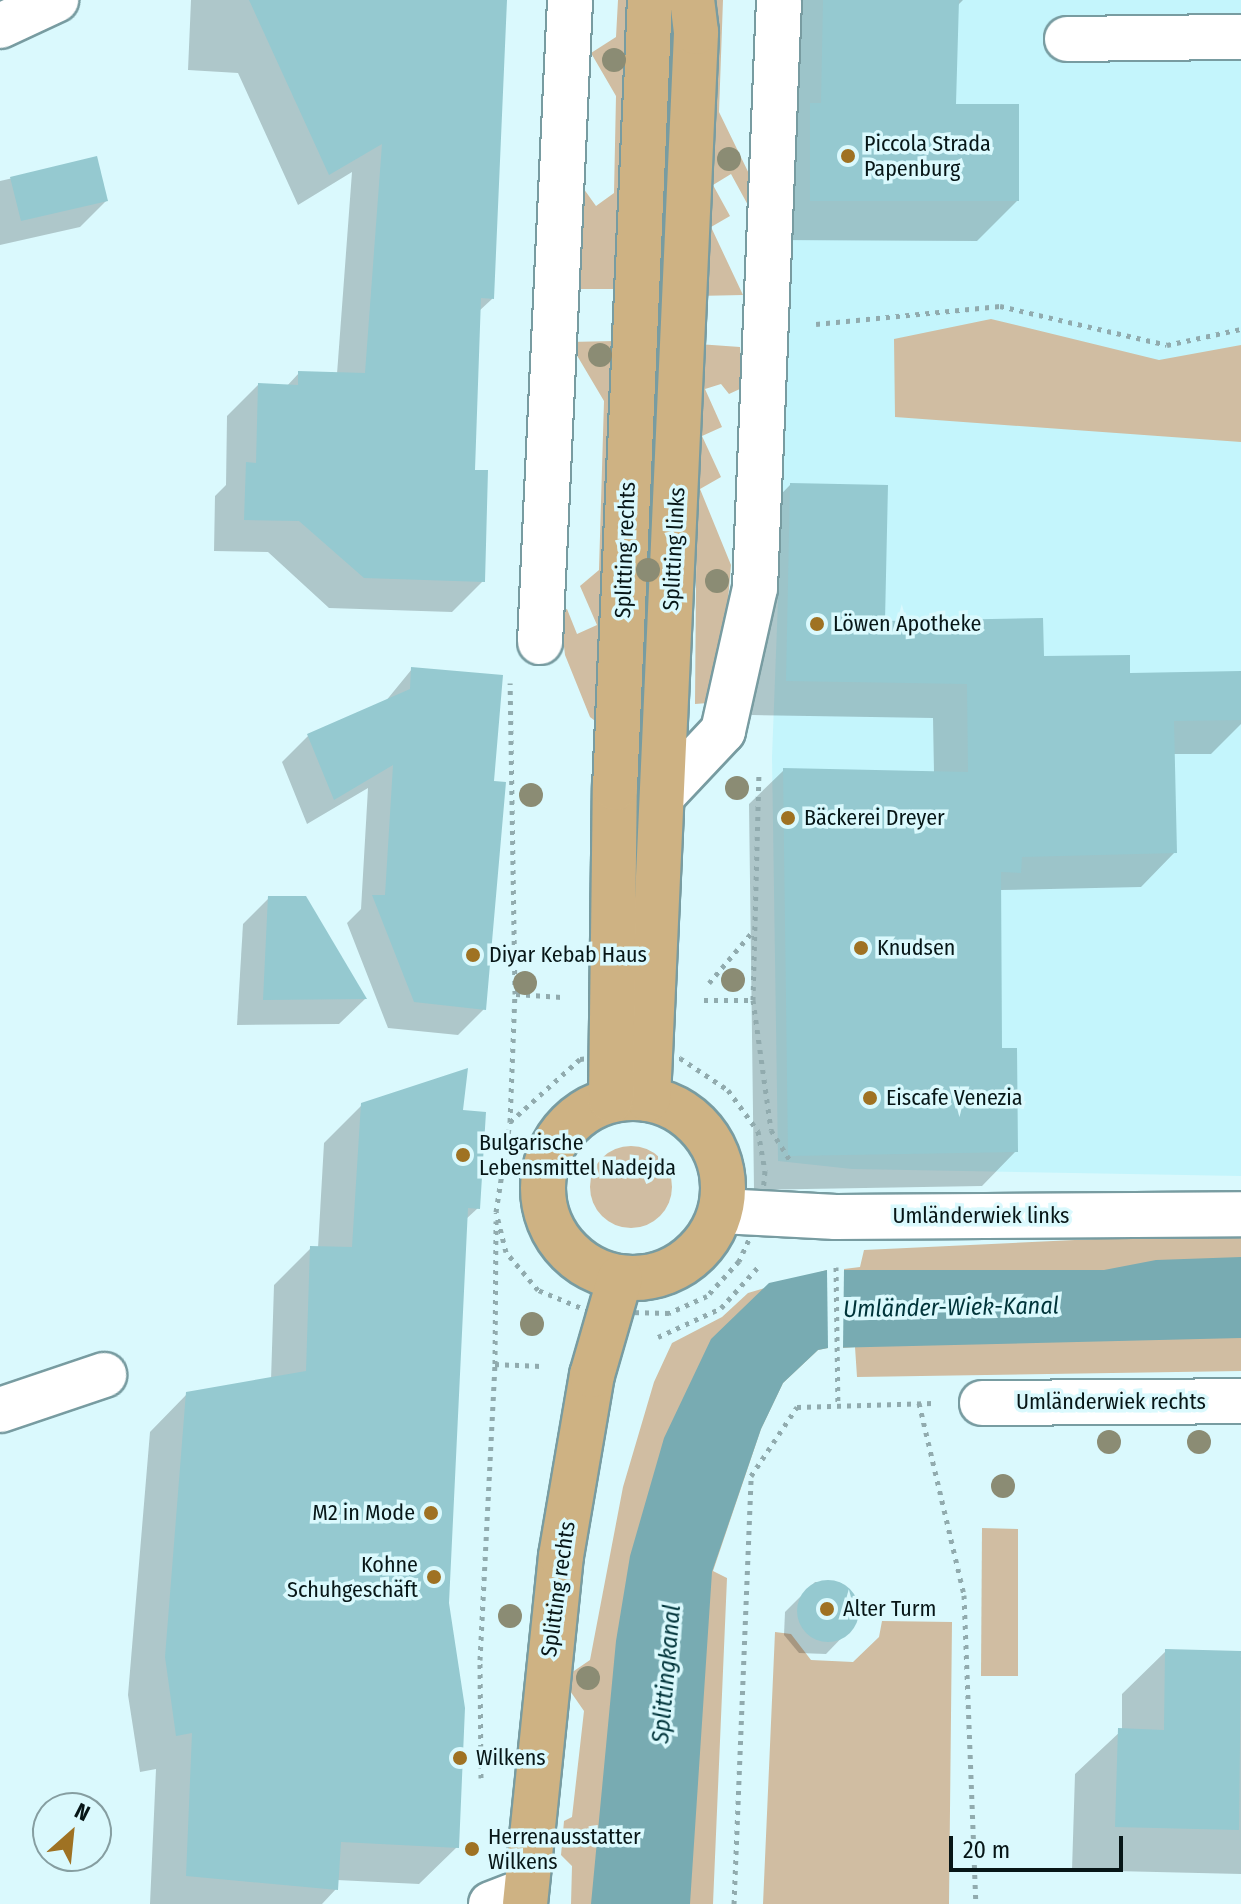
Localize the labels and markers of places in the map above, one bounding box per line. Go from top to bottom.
place label: Piccola Strada Papenburg [864,130,991,182]
marker: Piccola Strada Papenburg [839,147,857,165]
place label: Löwen Apotheke [833,611,981,637]
marker: Löwen Apotheke [808,615,826,633]
place label: Bäckerei Dreyer [804,805,945,831]
marker: Bäckerei Dreyer [779,809,797,827]
place label: Knudsen [877,935,955,961]
marker: Knudsen [852,939,870,957]
place label: Diyar Kebab Haus [489,942,647,968]
marker: Diyar Kebab Haus [464,946,482,964]
place label: Eiscafe Venezia [886,1085,1023,1111]
marker: Eiscafe Venezia [861,1089,879,1107]
place label: Bulgarische Lebensmittel Nadejda [479,1129,676,1180]
marker: Bulgarische Lebensmittel Nadejda [454,1146,472,1164]
place label: M2 in Mode [312,1500,415,1526]
marker: M2 in Mode [422,1504,440,1522]
place label: Kohne Schuhgeschäft [287,1551,418,1602]
marker: Kohne Schuhgeschäft [425,1568,443,1586]
place label: Alter Turm [843,1596,936,1622]
marker: Alter Turm [818,1600,836,1618]
place label: Wilkens [476,1745,546,1771]
marker: Wilkens [451,1749,469,1767]
place label: Herrenausstatter Wilkens [488,1823,641,1874]
marker: Herrenausstatter Wilkens [463,1840,481,1858]

